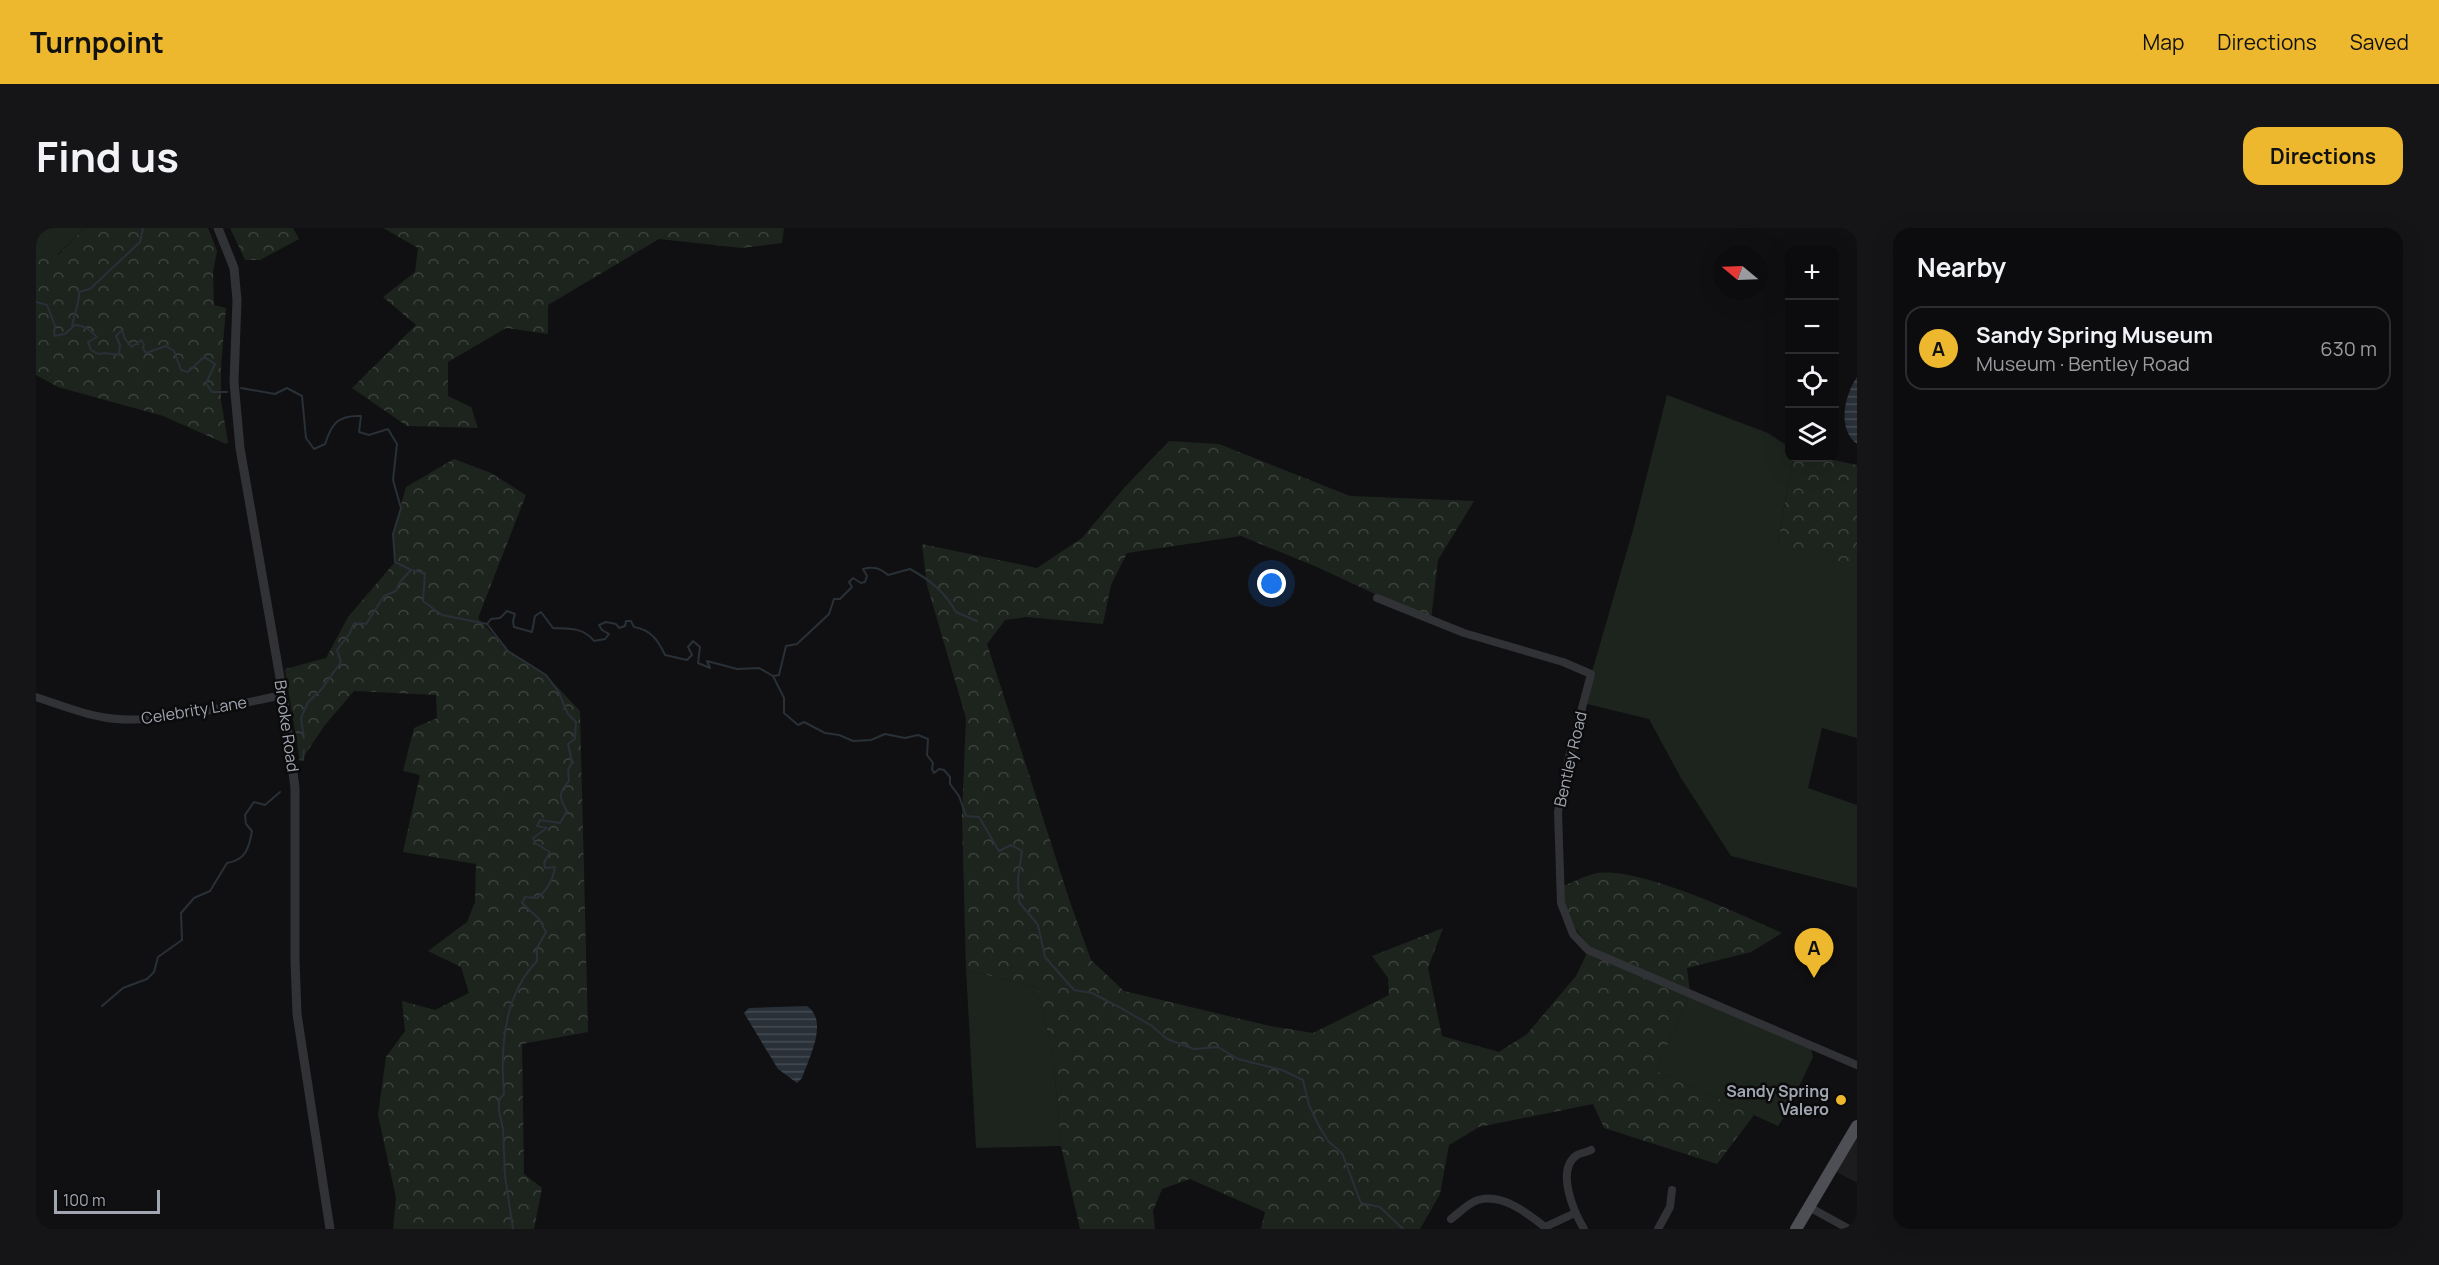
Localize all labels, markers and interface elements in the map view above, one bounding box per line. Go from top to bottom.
text: Turnpoint [30,23,164,61]
text: Map [2143,28,2184,56]
text: Directions [2217,28,2317,56]
text: Saved [2350,28,2409,56]
text: Find us [36,127,179,185]
button: Directions [2243,127,2403,185]
north arrow [1713,246,1767,300]
map controls [1785,246,1839,462]
button: + [1785,246,1839,300]
text: Nearby [1917,249,2006,285]
button: − [1785,300,1839,354]
text: Sandy Spring Museum [1976,320,2213,350]
text: A [1932,335,1945,362]
text: 630 m [2320,335,2377,362]
text: Museum · Bentley Road [1976,350,2190,377]
button: locate [1785,354,1839,408]
button: layers [1785,408,1839,462]
your location [1257,569,1286,598]
street label: Brooke Road [270,679,304,773]
street label: Celebrity Lane [140,691,248,729]
street label: Bentley Road [1548,709,1592,809]
pin: A [1794,928,1834,978]
place label: Sandy Spring Valero [1726,1080,1829,1120]
marker: Sandy Spring Valero [1834,1093,1848,1107]
scale bar [54,1187,160,1214]
text: 100 m [63,1189,106,1211]

